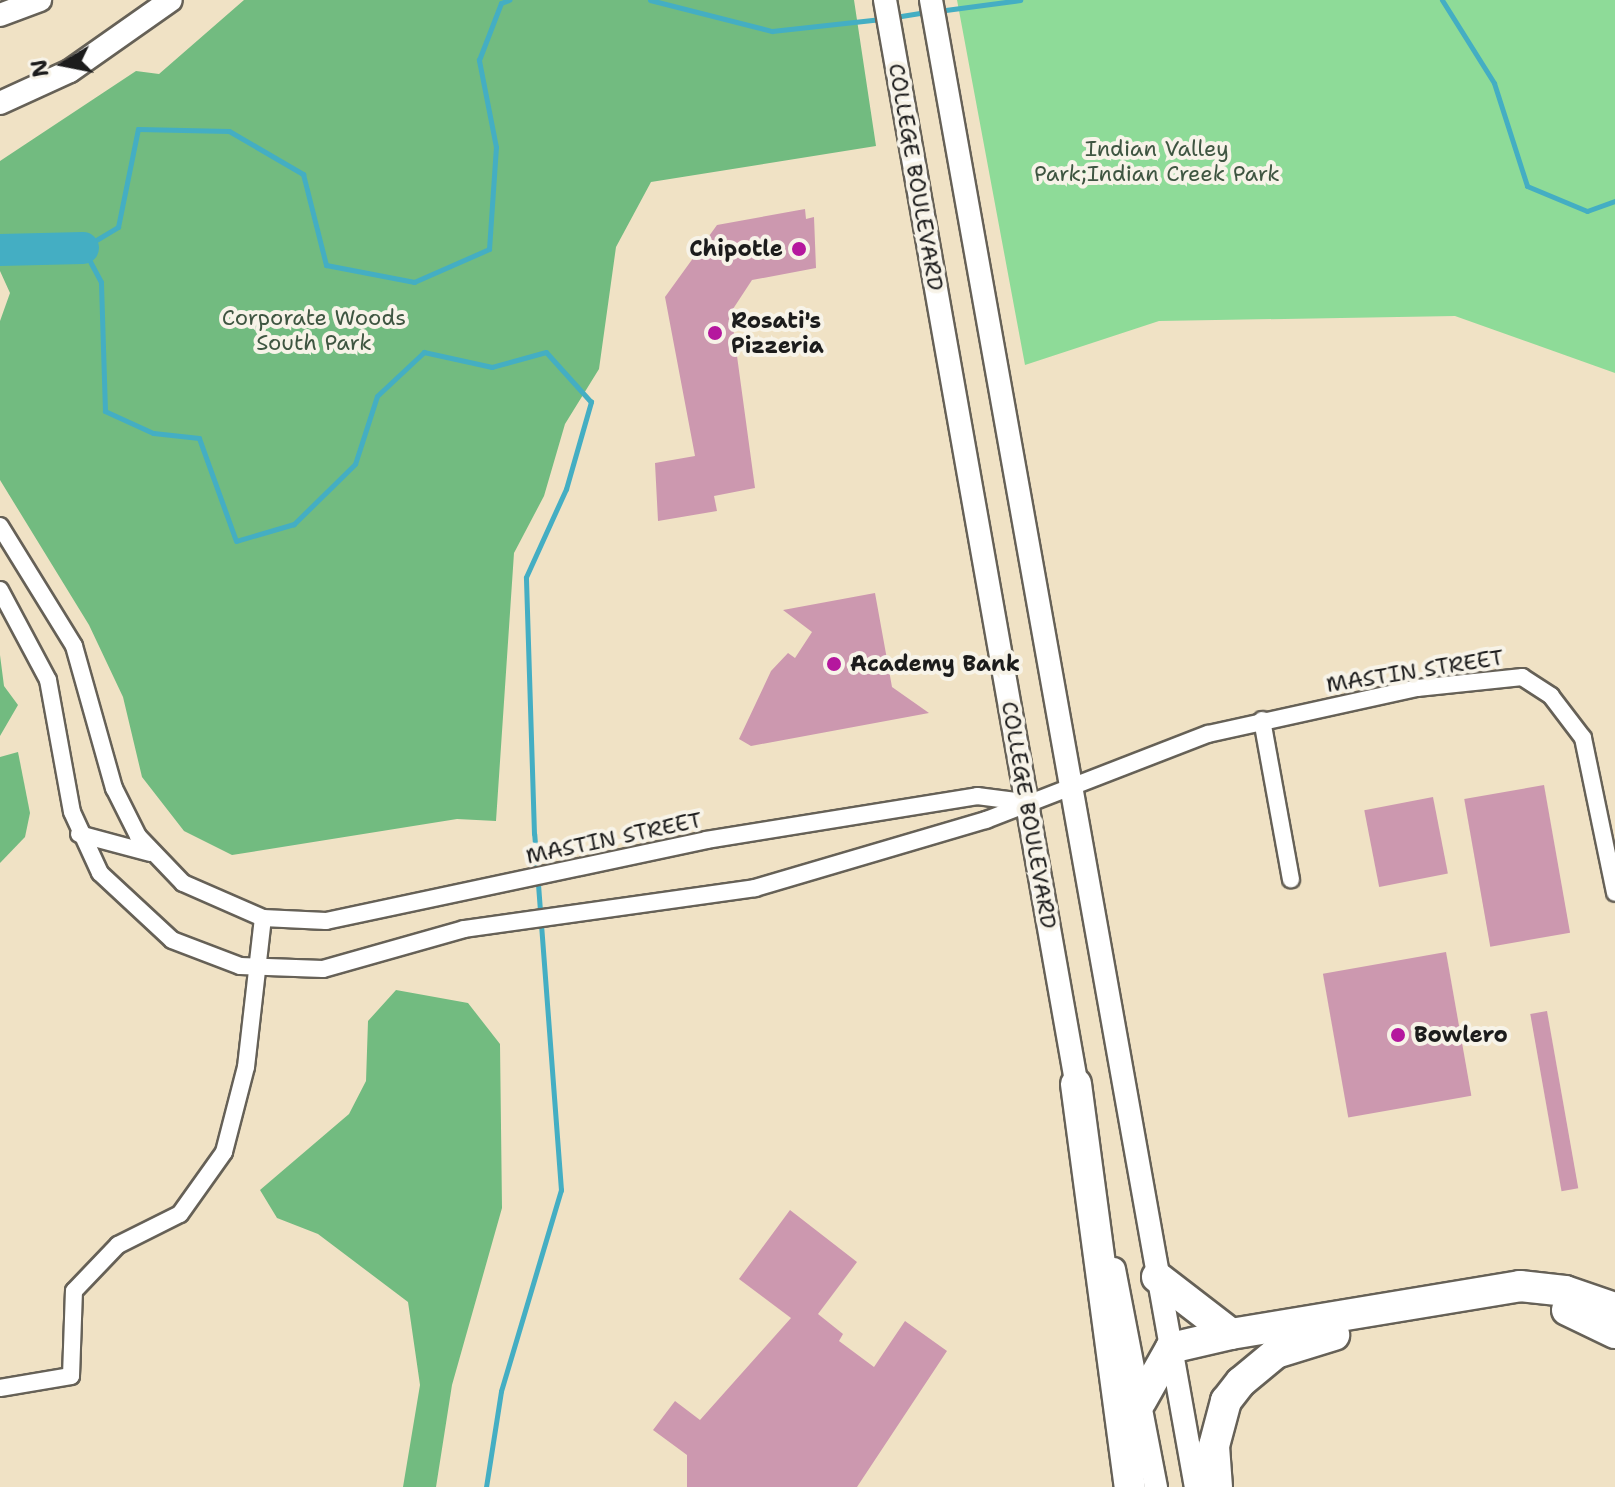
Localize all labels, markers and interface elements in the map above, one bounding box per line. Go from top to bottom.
north arrow [24,24,104,104]
text: N [24,57,56,79]
street label: COLLEGE BOULEVARD [883,61,949,293]
park label: Indian Valley Park;Indian Creek Park [1034,135,1280,186]
place label: Chipotle [689,236,783,262]
marker: Chipotle [790,240,808,258]
park label: Corporate Woods South Park [222,304,406,356]
place label: Rosati's Pizzeria [731,307,824,358]
marker: Rosati's Pizzeria [706,324,724,342]
street label: MASTIN STREET [1324,644,1506,698]
place label: Academy Bank [850,651,1020,677]
marker: Academy Bank [825,655,843,673]
street label: COLLEGE BOULEVARD [996,699,1062,931]
street label: MASTIN STREET [524,806,704,870]
place label: Bowlero [1414,1022,1508,1048]
marker: Bowlero [1389,1026,1407,1044]

